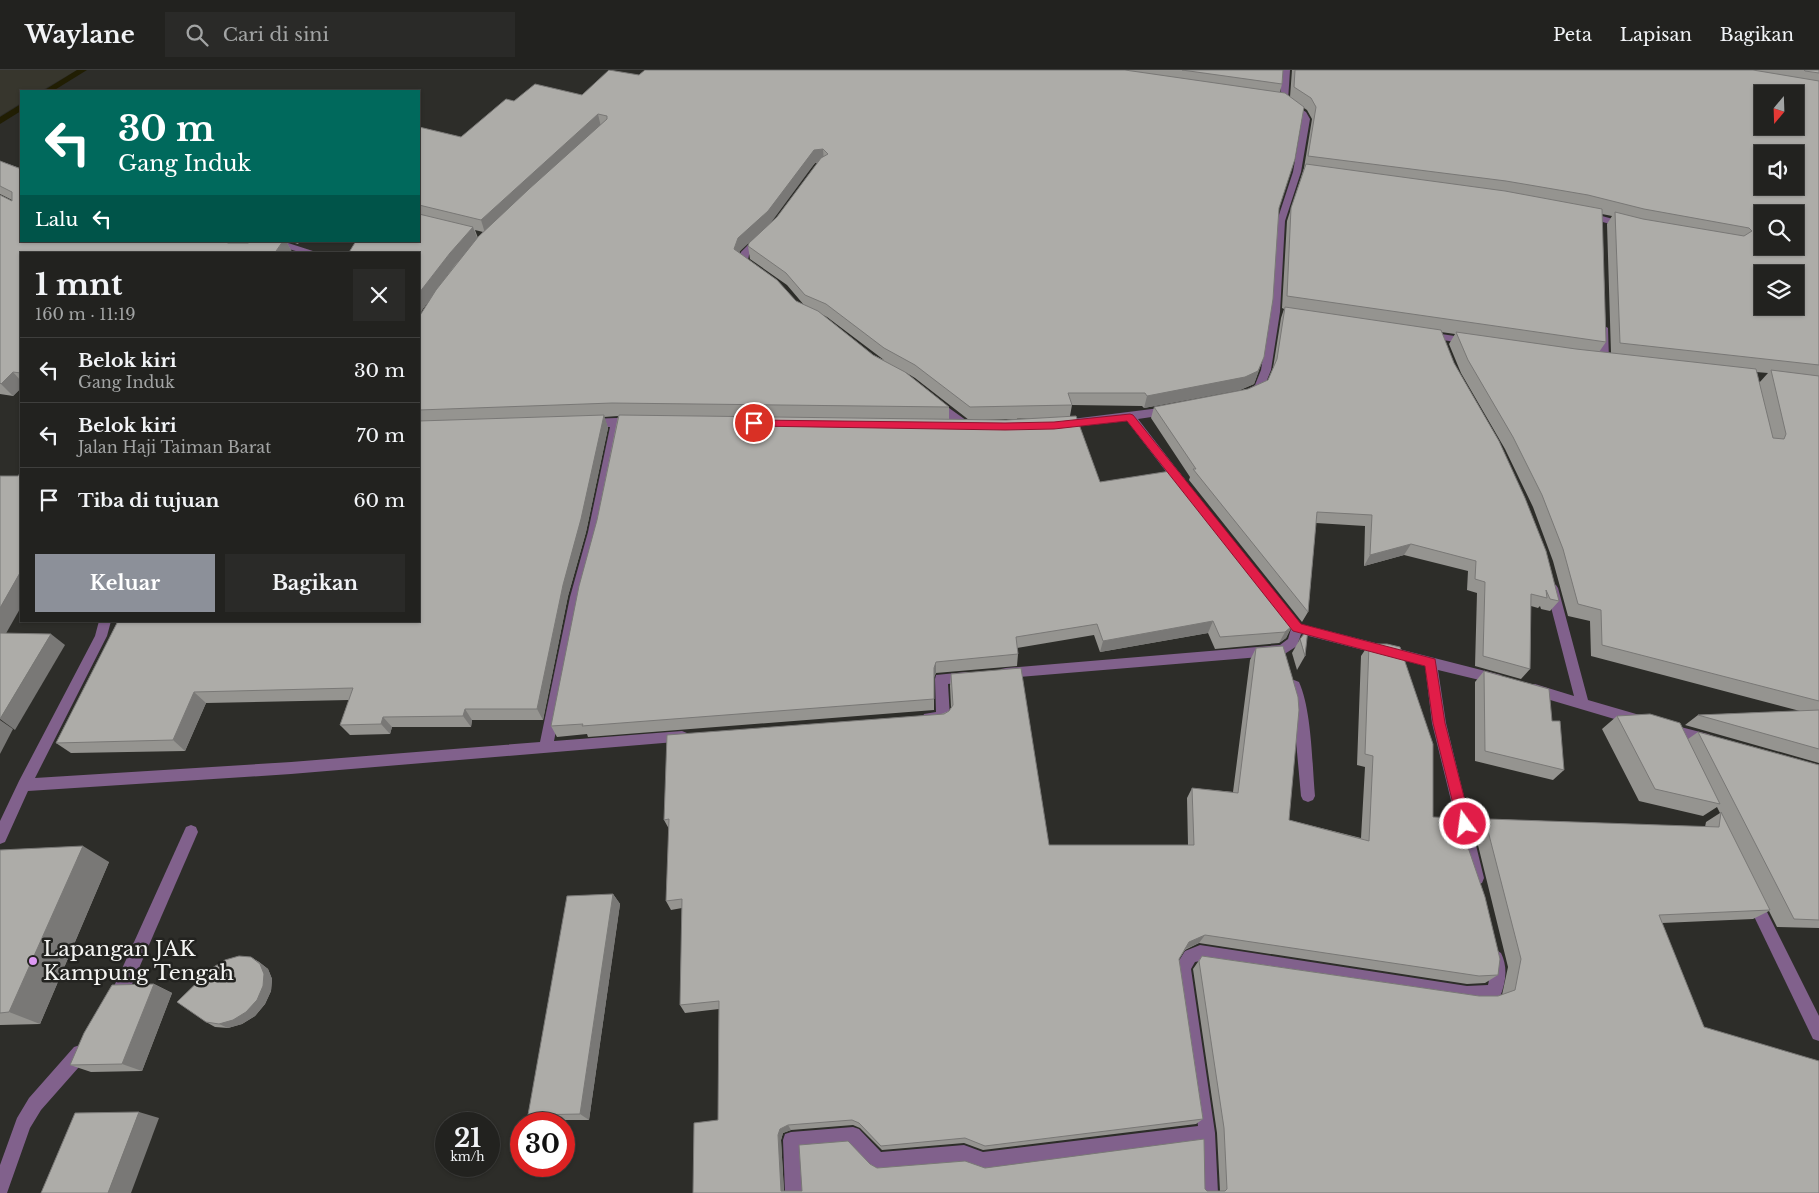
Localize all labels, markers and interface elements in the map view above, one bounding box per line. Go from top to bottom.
search box [165,12,515,57]
text: Waylane [25,20,135,49]
icon: search [183,21,211,49]
text: Cari di sini [223,23,329,46]
text: Peta [1553,24,1592,46]
text: Lapisan [1620,24,1692,46]
text: Bagikan [1720,24,1794,46]
north arrow [1754,85,1804,135]
map controls [1754,85,1804,315]
text: 30 m [118,107,215,150]
icon: left [35,110,100,175]
button: sound [1754,145,1804,195]
text: Gang Induk [118,150,251,177]
icon: left [88,205,116,233]
button: search [1754,205,1804,255]
text: Lalu [35,208,78,231]
button: layers [1754,265,1804,315]
text: 1 mnt [35,266,123,303]
button: close [353,269,405,321]
text: 160 m · 11:19 [35,304,136,324]
text: Belok kiri [78,349,177,372]
icon: left [35,356,63,384]
text: 30 m [354,359,405,382]
text: Gang Induk [78,372,175,392]
pin [733,402,775,444]
icon: arrive [740,409,768,437]
text: Belok kiri [78,414,177,437]
icon: left [35,421,63,449]
text: 70 m [356,424,405,447]
text: Jalan Haji Taiman Barat [78,437,271,457]
icon: arrive [35,486,63,514]
text: Tiba di tujuan [78,489,219,512]
text: 60 m [353,489,405,512]
button: Keluar [35,554,215,612]
button: Bagikan [225,554,405,612]
position arrow [1438,797,1490,849]
place label: Lapangan JAK Kampung Tengah [43,936,234,986]
marker: Lapangan JAK Kampung Tengah [27,955,39,967]
speed limit sign: 30 [510,1112,575,1177]
text: 21 [454,1123,481,1154]
text: km/h [450,1149,485,1164]

